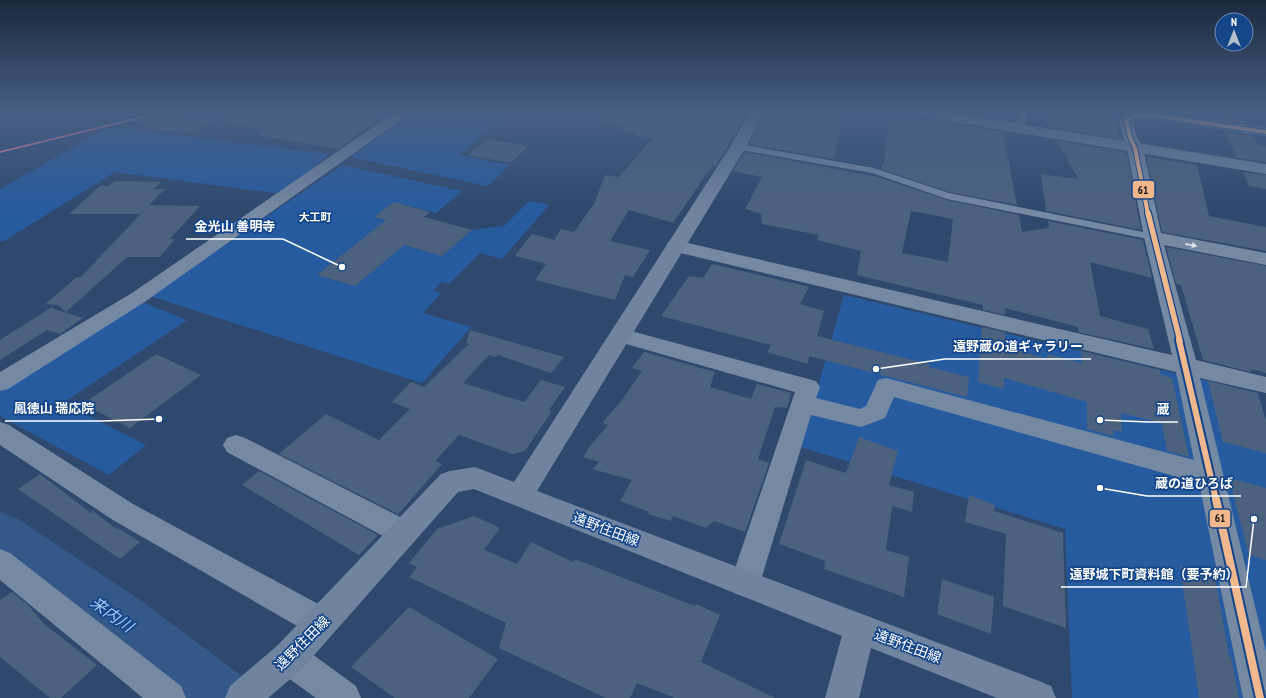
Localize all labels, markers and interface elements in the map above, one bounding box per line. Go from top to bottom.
north arrow [1214,12,1254,52]
text: N [1231,15,1237,29]
line badge: 61 [1132,180,1155,199]
text: 61 [1138,183,1148,197]
district label: 大工町 [299,210,332,224]
callout: 金光山 善明寺 [186,214,283,239]
text: 金光山 善明寺 [195,218,275,235]
one-way arrow [1185,242,1197,248]
callout: 遠野蔵の道ギャラリー [945,334,1091,359]
text: 遠野蔵の道ギャラリー [953,338,1083,355]
callout: 鳳徳山 瑞応院 [5,396,102,421]
callout: 蔵 [1149,397,1178,422]
text: 鳳徳山 瑞応院 [14,400,94,417]
text: 蔵 [1156,401,1170,418]
callout: 蔵の道ひろば [1147,471,1241,496]
text: 蔵の道ひろば [1155,475,1233,492]
street label: 遠野住田線 [570,508,642,550]
line badge: 61 [1209,509,1231,528]
text: 61 [1215,511,1225,525]
callout: 遠野城下町資料館（要予約） [1061,562,1246,587]
text: 遠野城下町資料館（要予約） [1069,566,1239,583]
water label: 来内川 [87,592,139,637]
street label: 遠野住田線 [271,612,333,674]
street label: 遠野住田線 [872,625,944,667]

